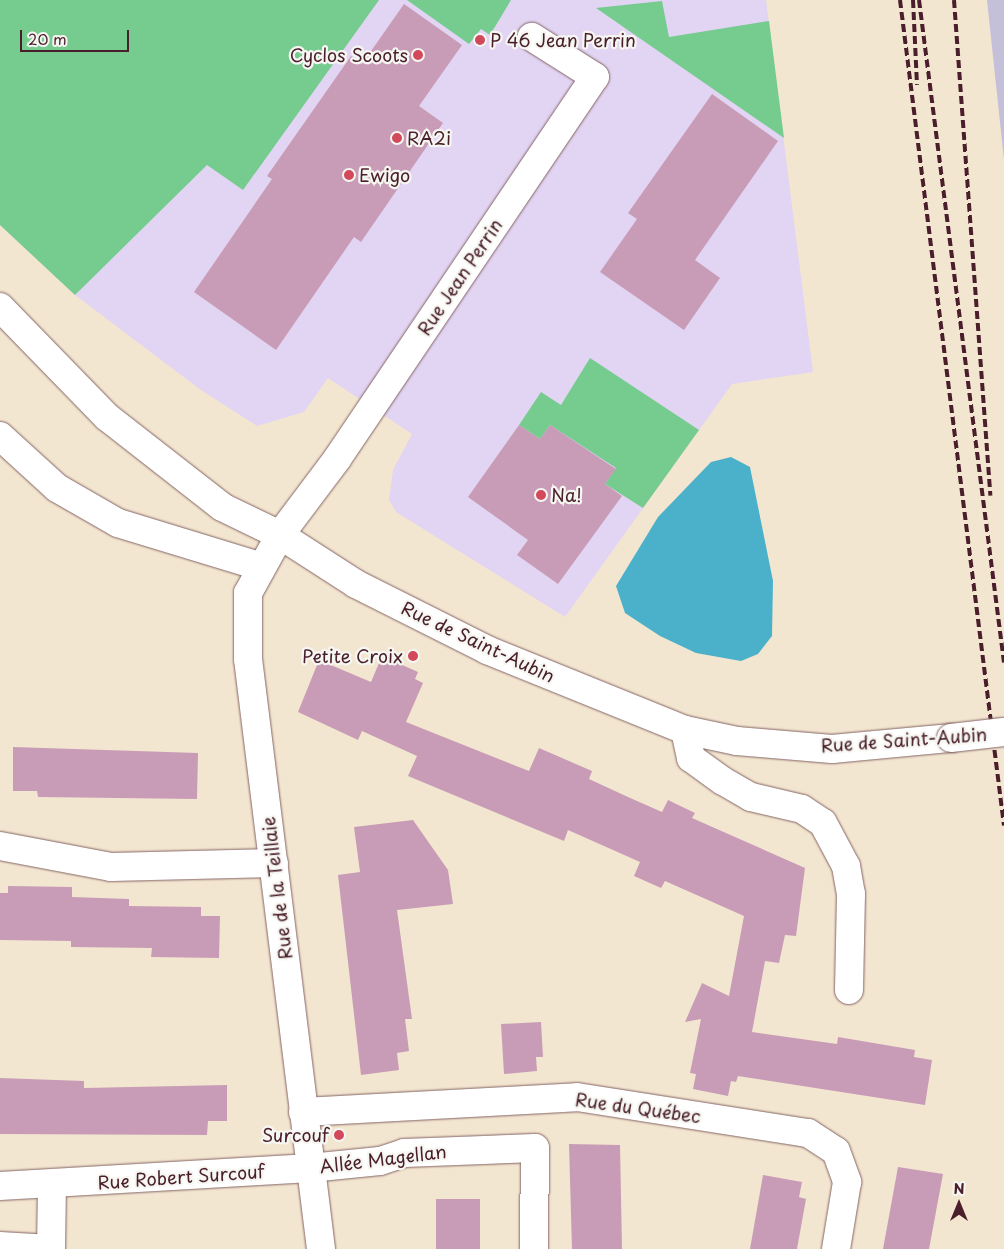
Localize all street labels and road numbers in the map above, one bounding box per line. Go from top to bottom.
street label: Rue Jean Perrin [412,213,508,341]
street label: Rue de Saint-Aubin [397,596,559,688]
street label: Rue de Saint-Aubin [819,723,989,757]
street label: Rue de la Teillaie [257,814,297,962]
street label: Rue du Québec [572,1088,704,1128]
street label: Allée Magellan [318,1140,448,1178]
street label: Rue Robert Surcouf [96,1160,266,1194]

